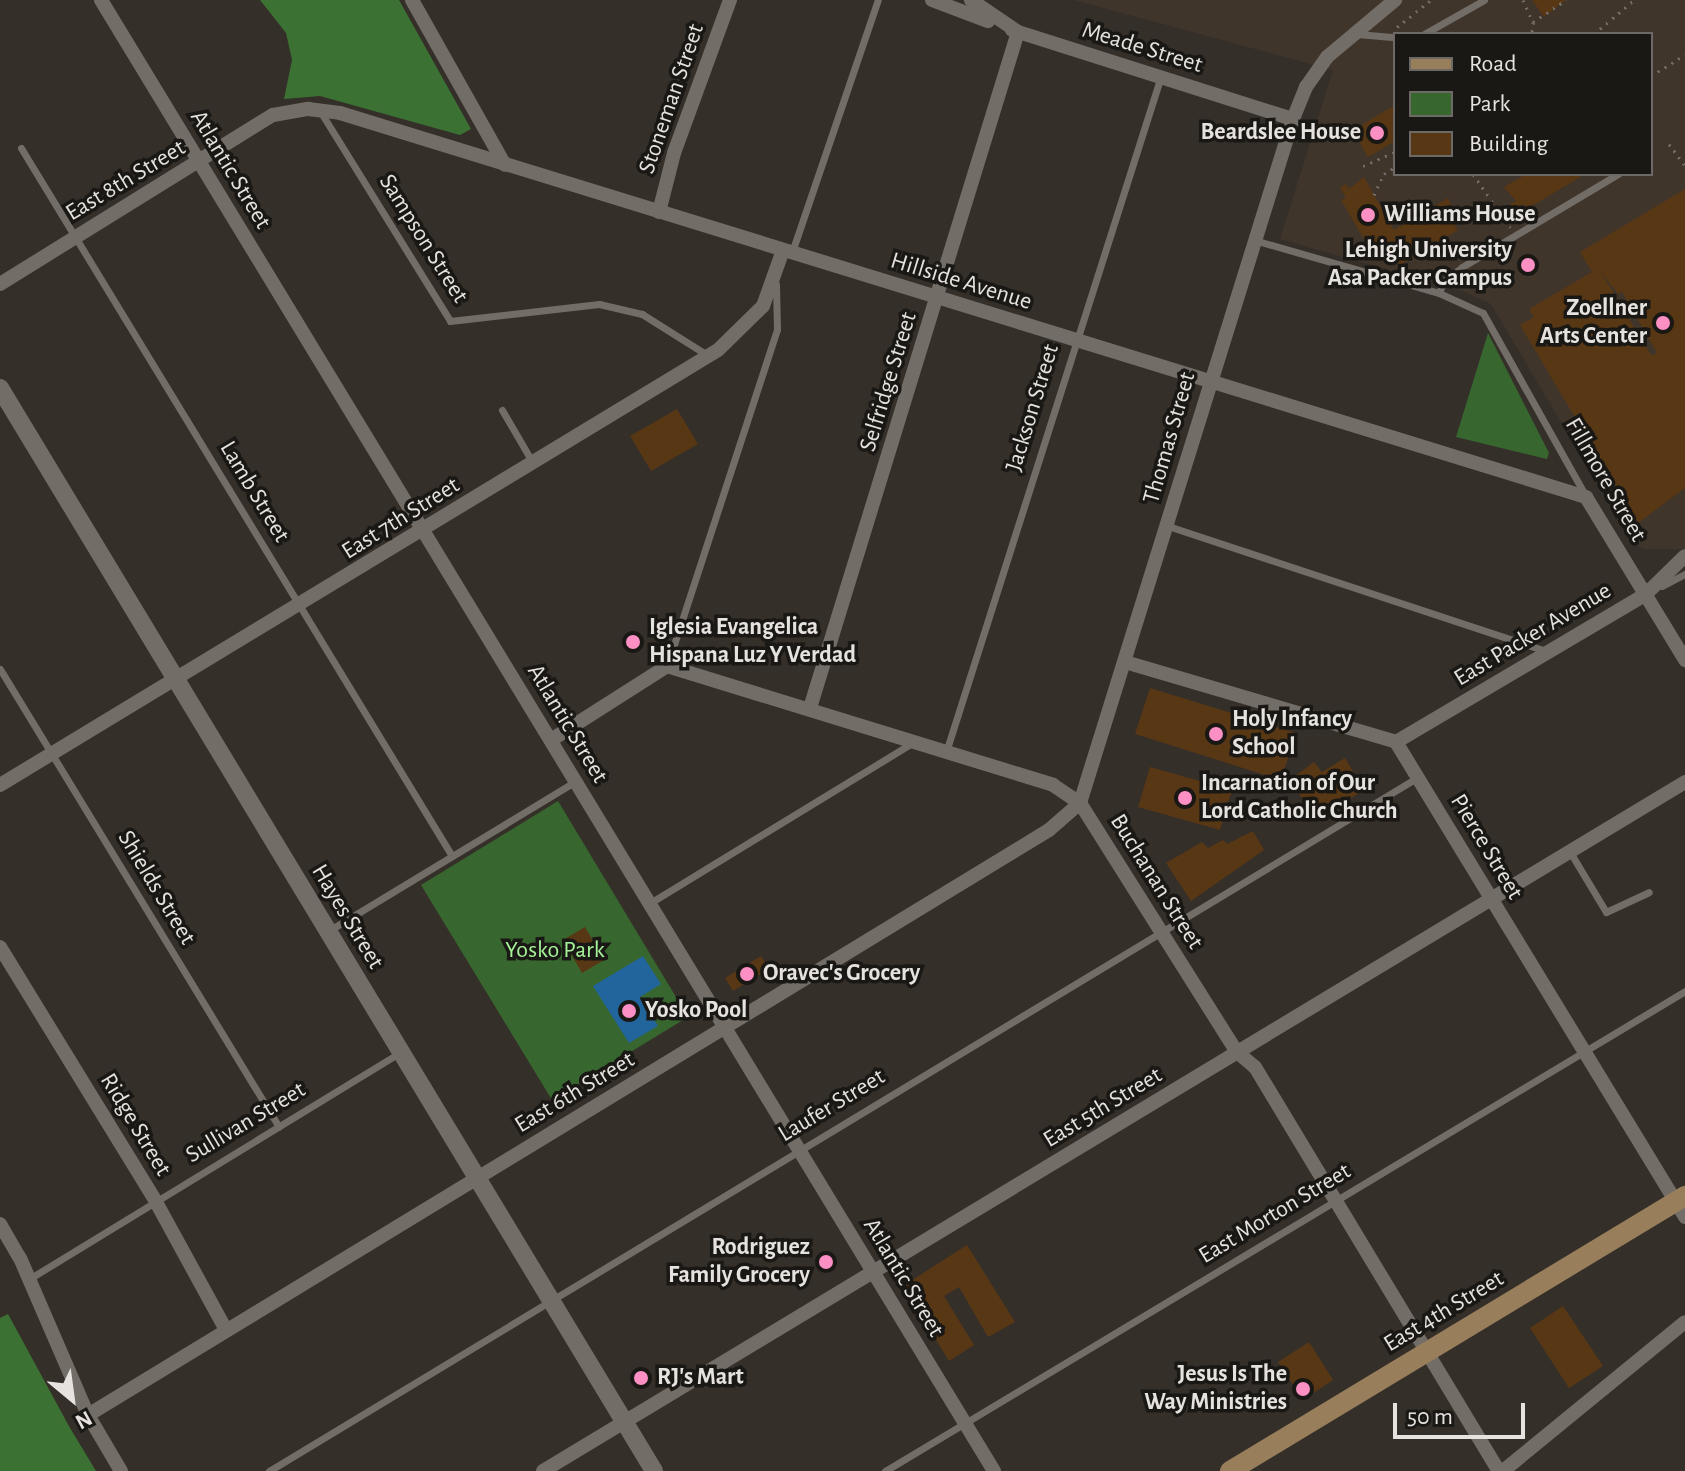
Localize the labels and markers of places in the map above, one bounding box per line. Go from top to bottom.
place label: Beardslee House [1201,119,1361,147]
marker: Beardslee House [1368,124,1386,142]
place label: Williams House [1384,201,1536,229]
marker: Williams House [1359,206,1377,224]
place label: Lehigh University Asa Packer Campus [1328,237,1512,293]
marker: Lehigh University Asa Packer Campus [1519,256,1537,274]
place label: Zoellner Arts Center [1540,295,1647,351]
marker: Zoellner Arts Center [1654,314,1672,332]
place label: Iglesia Evangelica Hispana Luz Y Verdad [649,614,856,670]
marker: Iglesia Evangelica Hispana Luz Y Verdad [624,633,642,651]
place label: Holy Infancy School [1232,706,1352,762]
marker: Holy Infancy School [1207,725,1225,743]
place label: Incarnation of Our Lord Catholic Church [1201,770,1398,826]
marker: Incarnation of Our Lord Catholic Church [1176,789,1194,807]
place label: Oravec's Grocery [763,960,920,988]
marker: Oravec's Grocery [738,965,756,983]
place label: Yosko Pool [645,997,747,1025]
marker: Yosko Pool [620,1002,638,1020]
place label: Rodriguez Family Grocery [668,1234,810,1290]
marker: Rodriguez Family Grocery [817,1253,835,1271]
place label: Jesus Is The Way Ministries [1144,1361,1287,1417]
place label: RJ's Mart [657,1364,744,1392]
marker: RJ's Mart [632,1369,650,1387]
marker: Jesus Is The Way Ministries [1294,1380,1312,1398]

